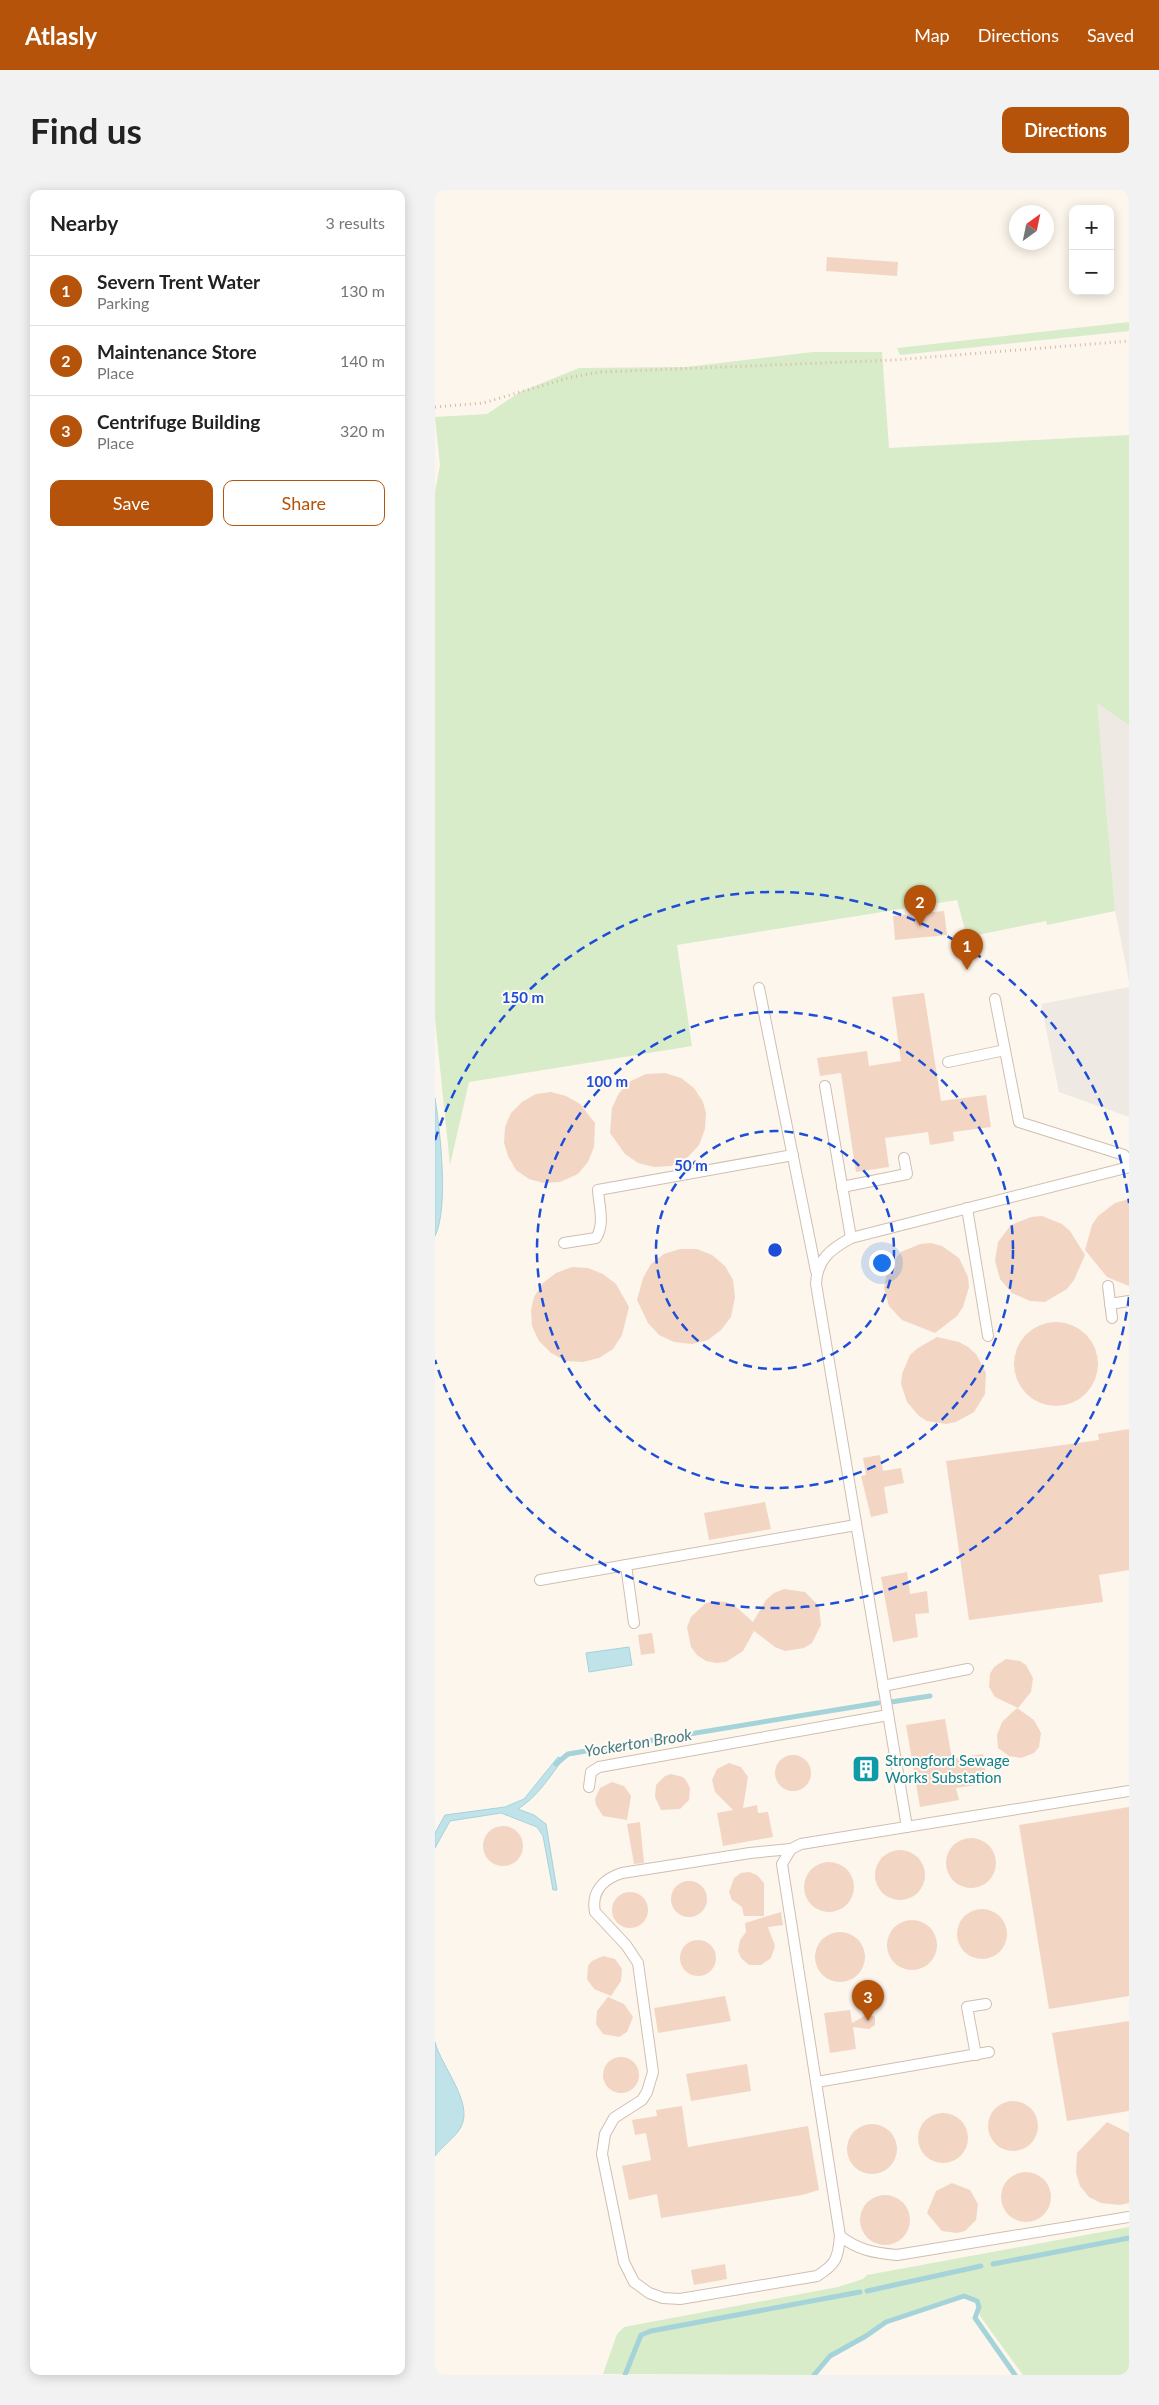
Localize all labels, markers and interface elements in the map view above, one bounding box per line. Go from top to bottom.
text: Atlasly [25,21,97,50]
text: Map [914,24,950,46]
text: Directions [978,24,1059,46]
text: Saved [1087,24,1134,46]
button: Directions [1002,107,1129,153]
text: Find us [30,109,142,151]
north arrow [1009,205,1054,250]
map controls [1069,205,1114,295]
button: + [1069,205,1114,250]
text: Nearby [50,210,118,235]
text: 3 results [325,213,385,232]
button: − [1069,250,1114,295]
text: Severn Trent Water [97,270,260,293]
text: 1 [61,281,71,300]
text: 130 m [340,281,385,300]
text: Parking [97,293,149,312]
text: Maintenance Store [97,340,257,363]
text: 2 [61,351,71,370]
text: 140 m [340,351,385,370]
text: Place [97,363,134,382]
text: Centrifuge Building [97,410,260,433]
text: 3 [61,421,71,440]
text: 320 m [340,421,385,440]
text: Place [97,433,134,452]
button: Save [50,480,213,526]
button: Share [223,480,385,526]
pin: 2 [904,885,936,926]
pin: 1 [951,929,983,970]
text: 150 m [502,988,544,1006]
text: 100 m [586,1072,628,1090]
text: 50 m [674,1156,708,1174]
centre of rings [766,1241,784,1259]
your location [869,1250,895,1276]
water label: Yockerton Brook [583,1724,693,1760]
place label: Strongford Sewage Works Substation [885,1751,1010,1786]
building icon: Strongford Sewage Works Substation [851,1754,881,1784]
pin: 3 [852,1980,884,2021]

